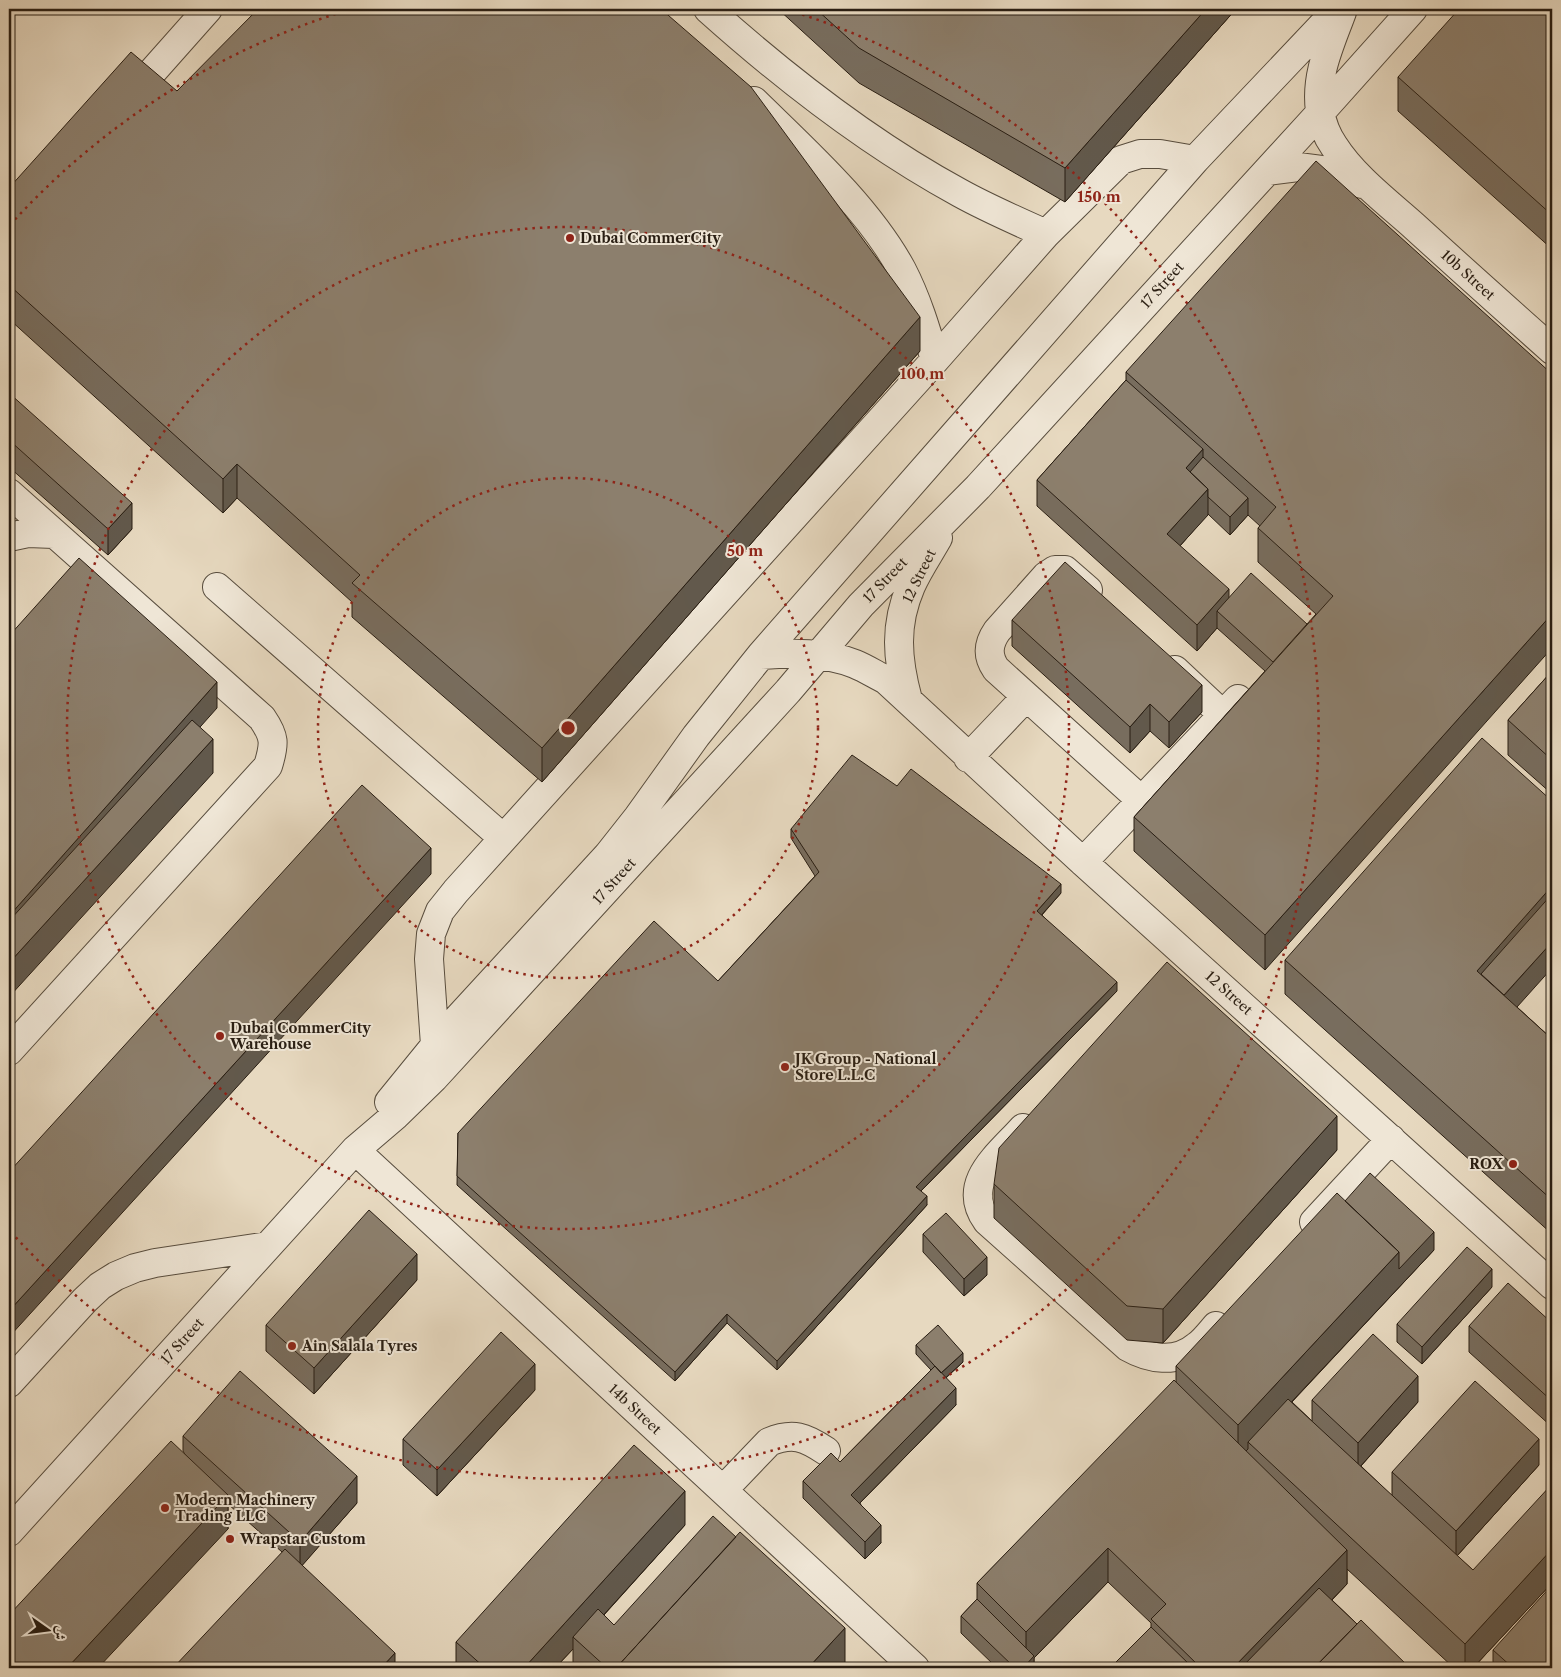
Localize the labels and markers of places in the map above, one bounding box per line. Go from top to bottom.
place label: Dubai CommerCity [580,229,721,247]
marker: Dubai CommerCity [564,232,576,244]
centre of rings [559,719,577,737]
place label: Dubai CommerCity Warehouse [229,1019,371,1053]
marker: Dubai CommerCity Warehouse [214,1030,226,1042]
place label: JK Group - National Store L.L.C [792,1050,936,1084]
marker: JK Group - National Store L.L.C [779,1061,791,1073]
place label: ROX [1469,1155,1503,1173]
marker: ROX [1507,1158,1519,1170]
place label: Ain Salala Tyres [301,1337,418,1355]
marker: Ain Salala Tyres [286,1340,298,1352]
place label: Modern Machinery Trading LLC [175,1491,315,1525]
marker: Modern Machinery Trading LLC [159,1502,171,1514]
place label: Wrapstar Custom [239,1530,366,1548]
marker: Wrapstar Custom [224,1533,236,1545]

